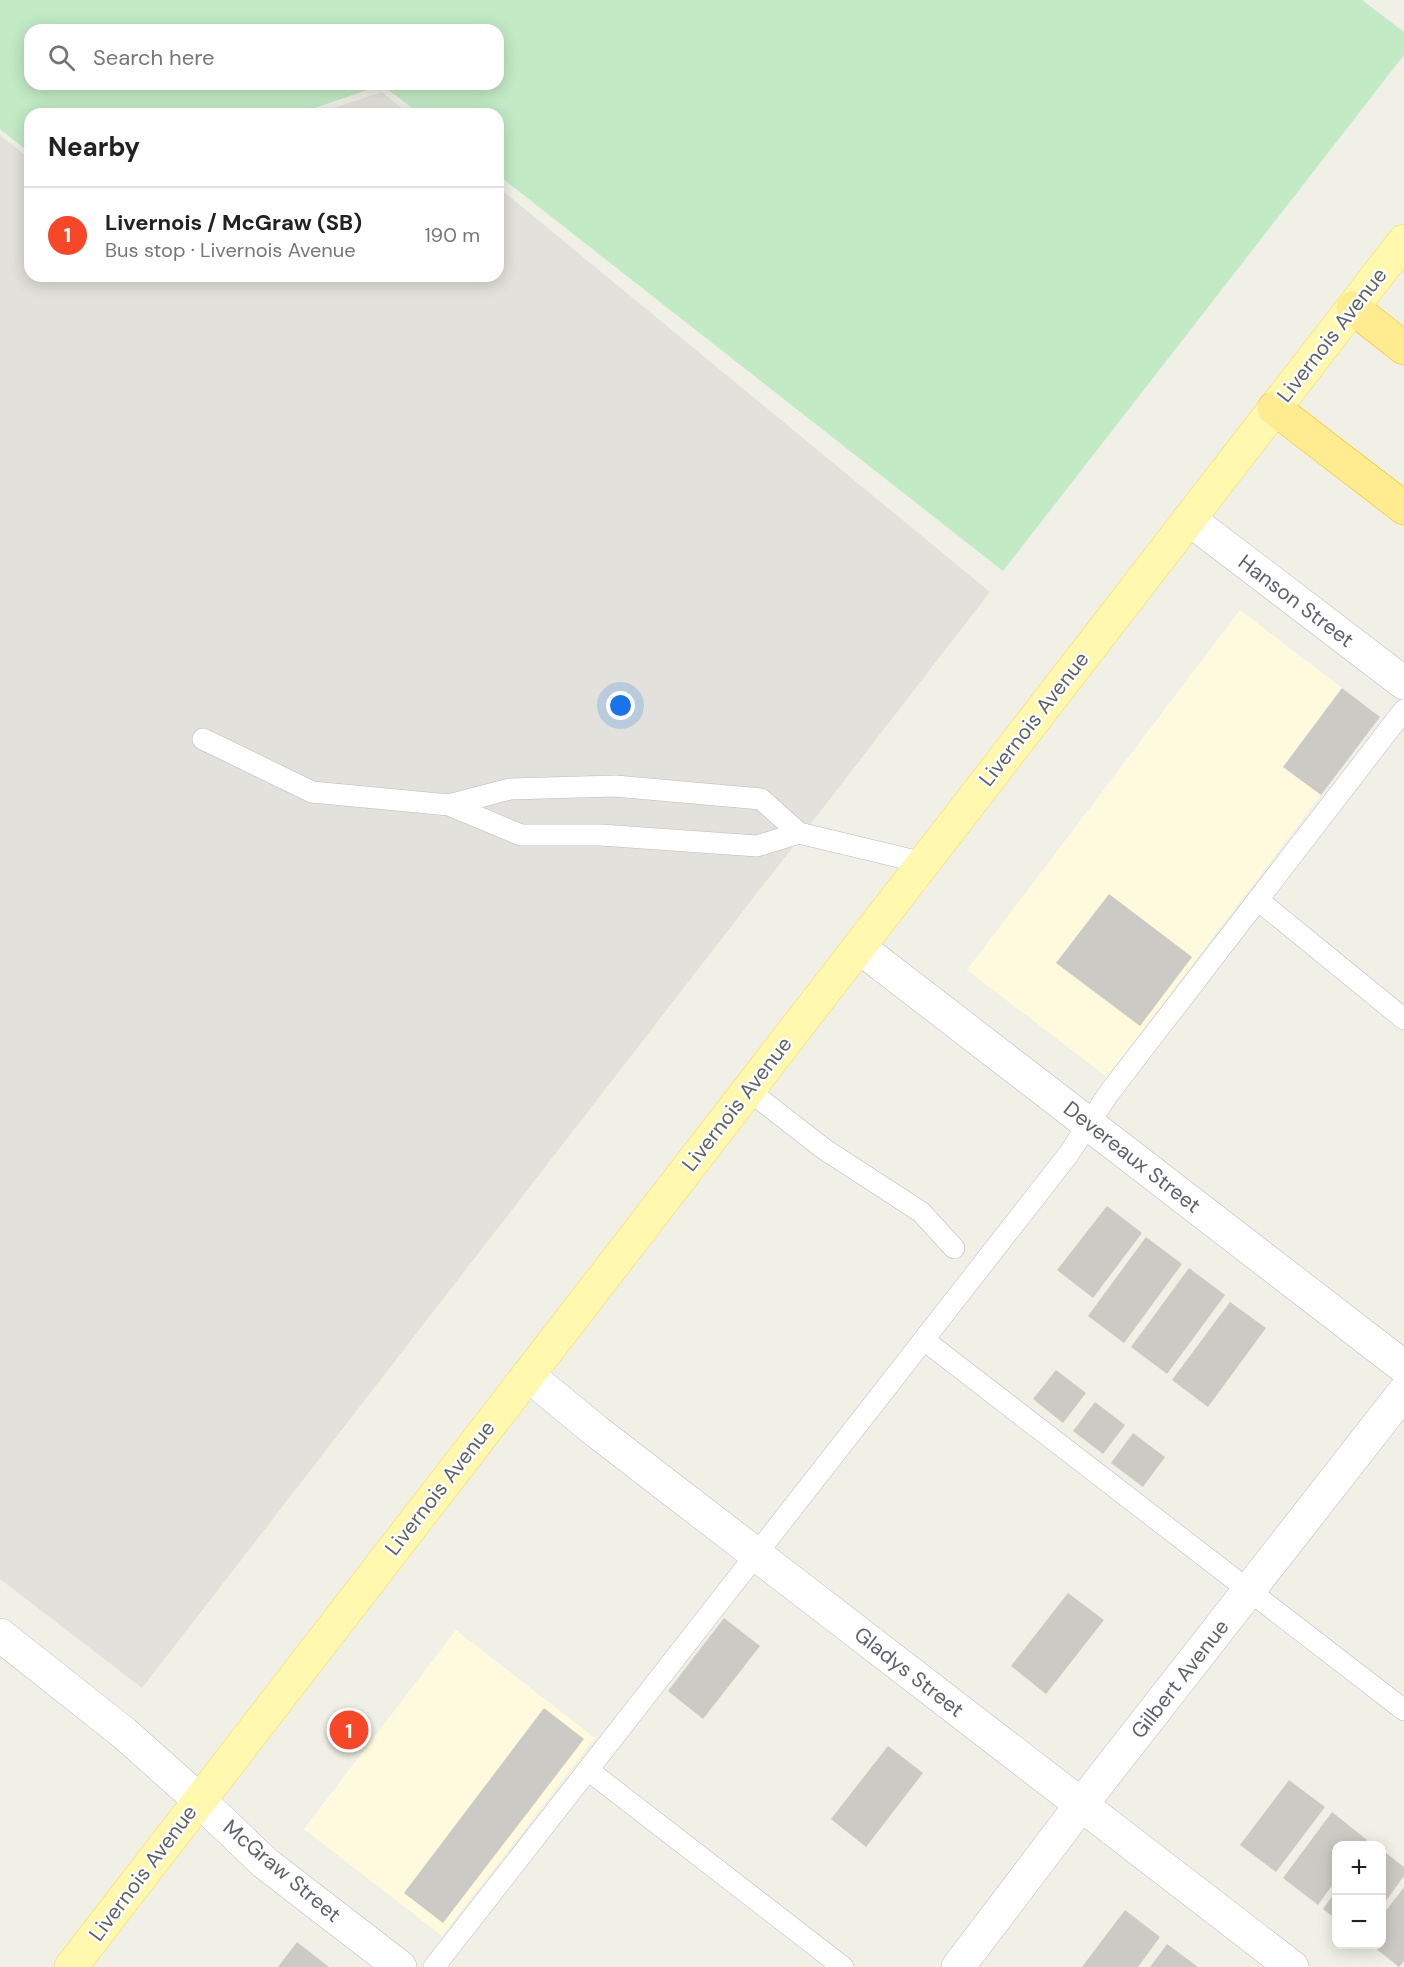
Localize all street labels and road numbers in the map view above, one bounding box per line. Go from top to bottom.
street label: Livernois Avenue [1271,262,1393,408]
street label: Hanson Street [1232,548,1360,654]
street label: Livernois Avenue [973,646,1095,792]
street label: Livernois Avenue [676,1031,798,1177]
street label: Devereaux Street [1058,1095,1206,1219]
street label: Livernois Avenue [379,1415,501,1561]
street label: Gilbert Avenue [1125,1614,1235,1744]
street label: Gladys Street [848,1620,970,1724]
street label: Livernois Avenue [83,1799,203,1947]
street label: McGraw Street [217,1813,347,1929]

